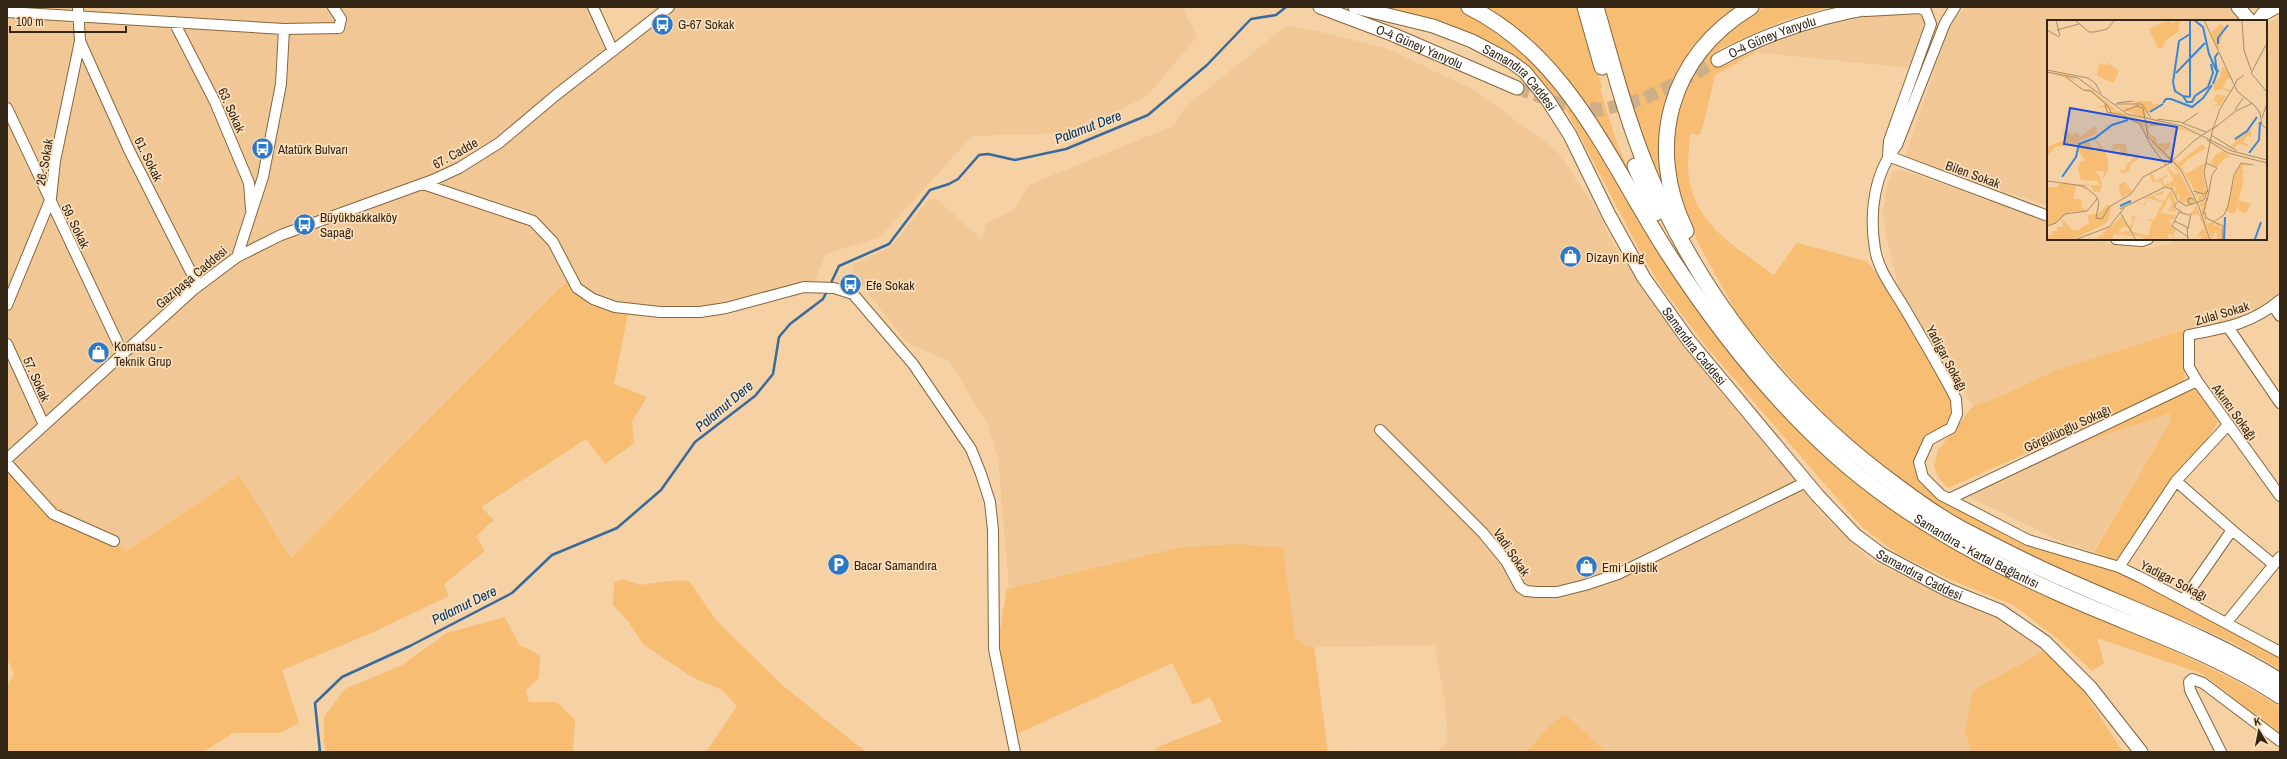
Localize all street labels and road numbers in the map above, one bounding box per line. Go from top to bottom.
street label: O-4 Güney Yanyolu [1726,12,1818,62]
street label: O-4 Güney Yanyolu [1373,21,1465,73]
street label: Samandıra Caddesi [1480,40,1560,114]
street label: 63. Sokak [214,85,249,136]
street label: 61. Sokak [131,134,167,185]
street label: 67. Cadde [430,134,481,173]
street label: 26. Sokak [32,137,57,187]
street label: Bilen Sokak [1943,157,2003,192]
street label: 59. Sokak [58,201,94,252]
street label: Gazipaşa Caddesi [152,242,231,312]
street label: Zulal Sokak [2193,297,2252,329]
street label: Samandıra Caddesi [1658,304,1730,389]
street label: Yadigar Sokağı [1922,322,1971,394]
street label: 57. Sokak [19,354,54,405]
street label: Akıncı Sokağı [2208,380,2261,444]
street label: Görgülüoğlu Sokağı [2021,401,2114,456]
street label: Samandıra - Kartal Bağlantısı [1911,510,2042,592]
street label: Vadi Sokak [1490,525,1534,580]
street label: Samandıra Caddesi [1873,546,1965,604]
street label: Yadigar Sokağı [2138,556,2210,605]

